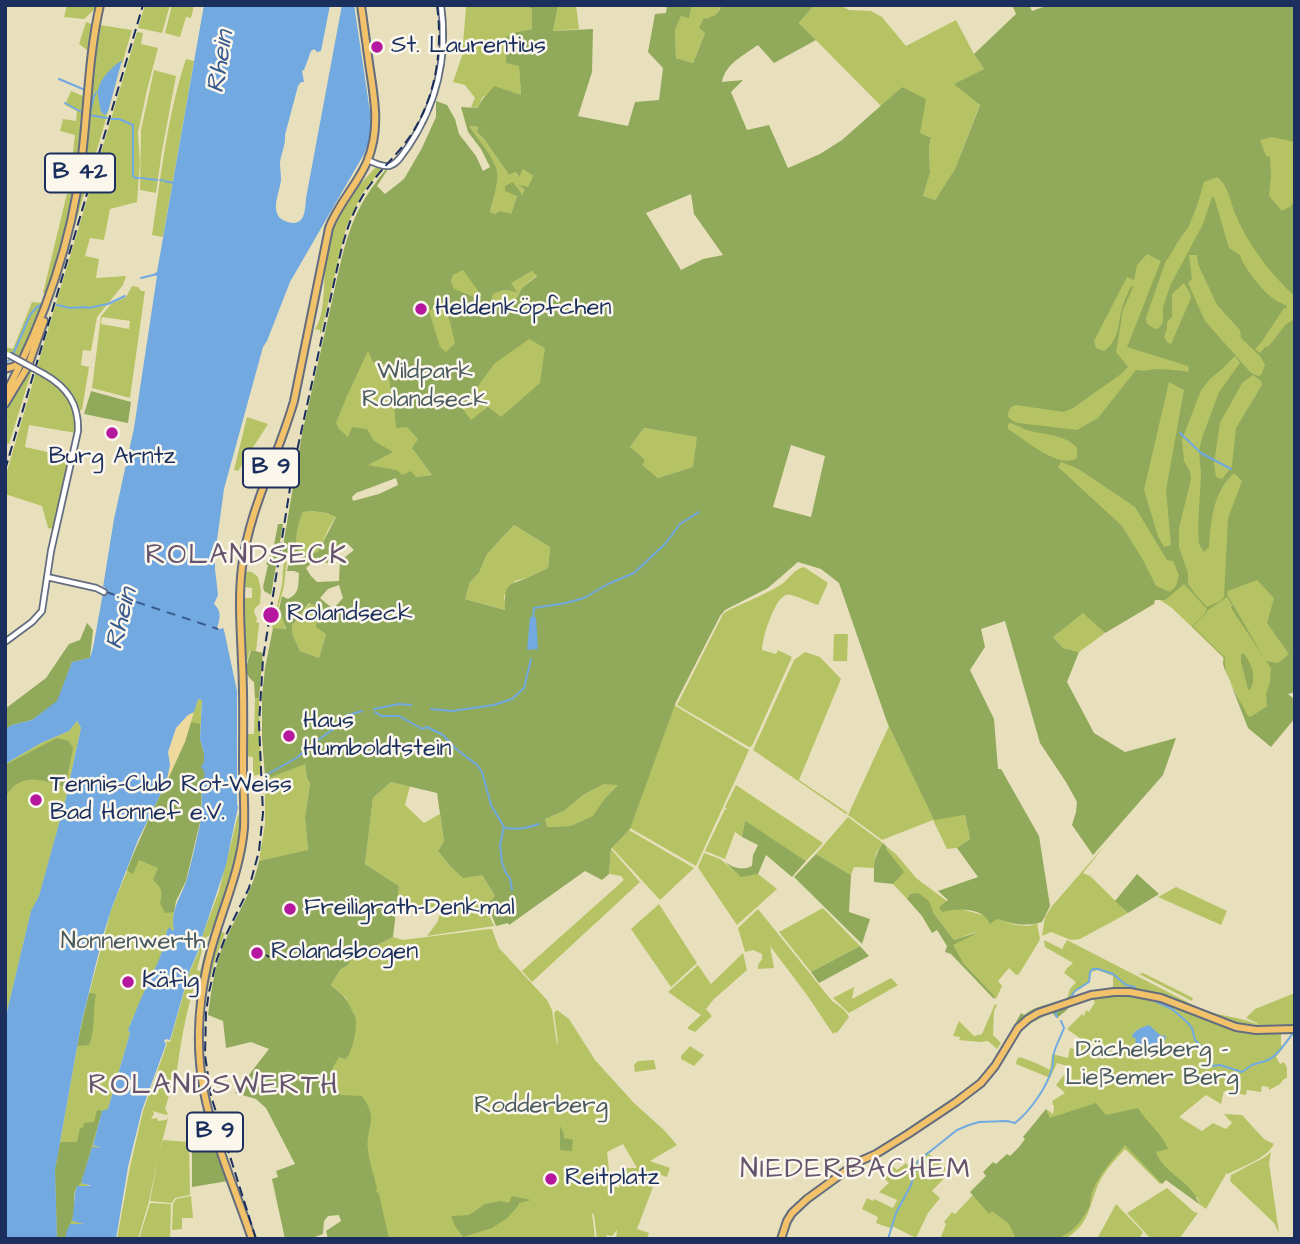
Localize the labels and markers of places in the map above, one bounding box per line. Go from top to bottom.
place label: St. Laurentius [391,33,546,61]
marker: St. Laurentius [369,39,385,55]
place label: Heldenköpfchen [435,295,611,323]
marker: Heldenköpfchen [413,301,429,317]
marker: Burg Arntz [104,425,120,441]
place label: Burg Arntz [49,444,175,472]
place label: Rolandseck [287,601,413,629]
marker: Rolandseck [261,605,281,625]
place label: Haus Humboldtstein [303,708,452,764]
marker: Haus Humboldtstein [281,728,297,744]
place label: Tennis-Club Rot-Weiss Bad Honnef e.V. [50,772,292,828]
marker: Tennis-Club Rot-Weiss Bad Honnef e.V. [28,792,44,808]
place label: Freiligrath-Denkmal [304,895,515,923]
marker: Freiligrath-Denkmal [282,901,298,917]
place label: Rolandsbogen [271,939,418,967]
marker: Rolandsbogen [249,945,265,961]
place label: Käfig [142,968,199,996]
marker: Käfig [120,974,136,990]
place label: Reitplatz [565,1165,659,1193]
marker: Reitplatz [543,1171,559,1187]

